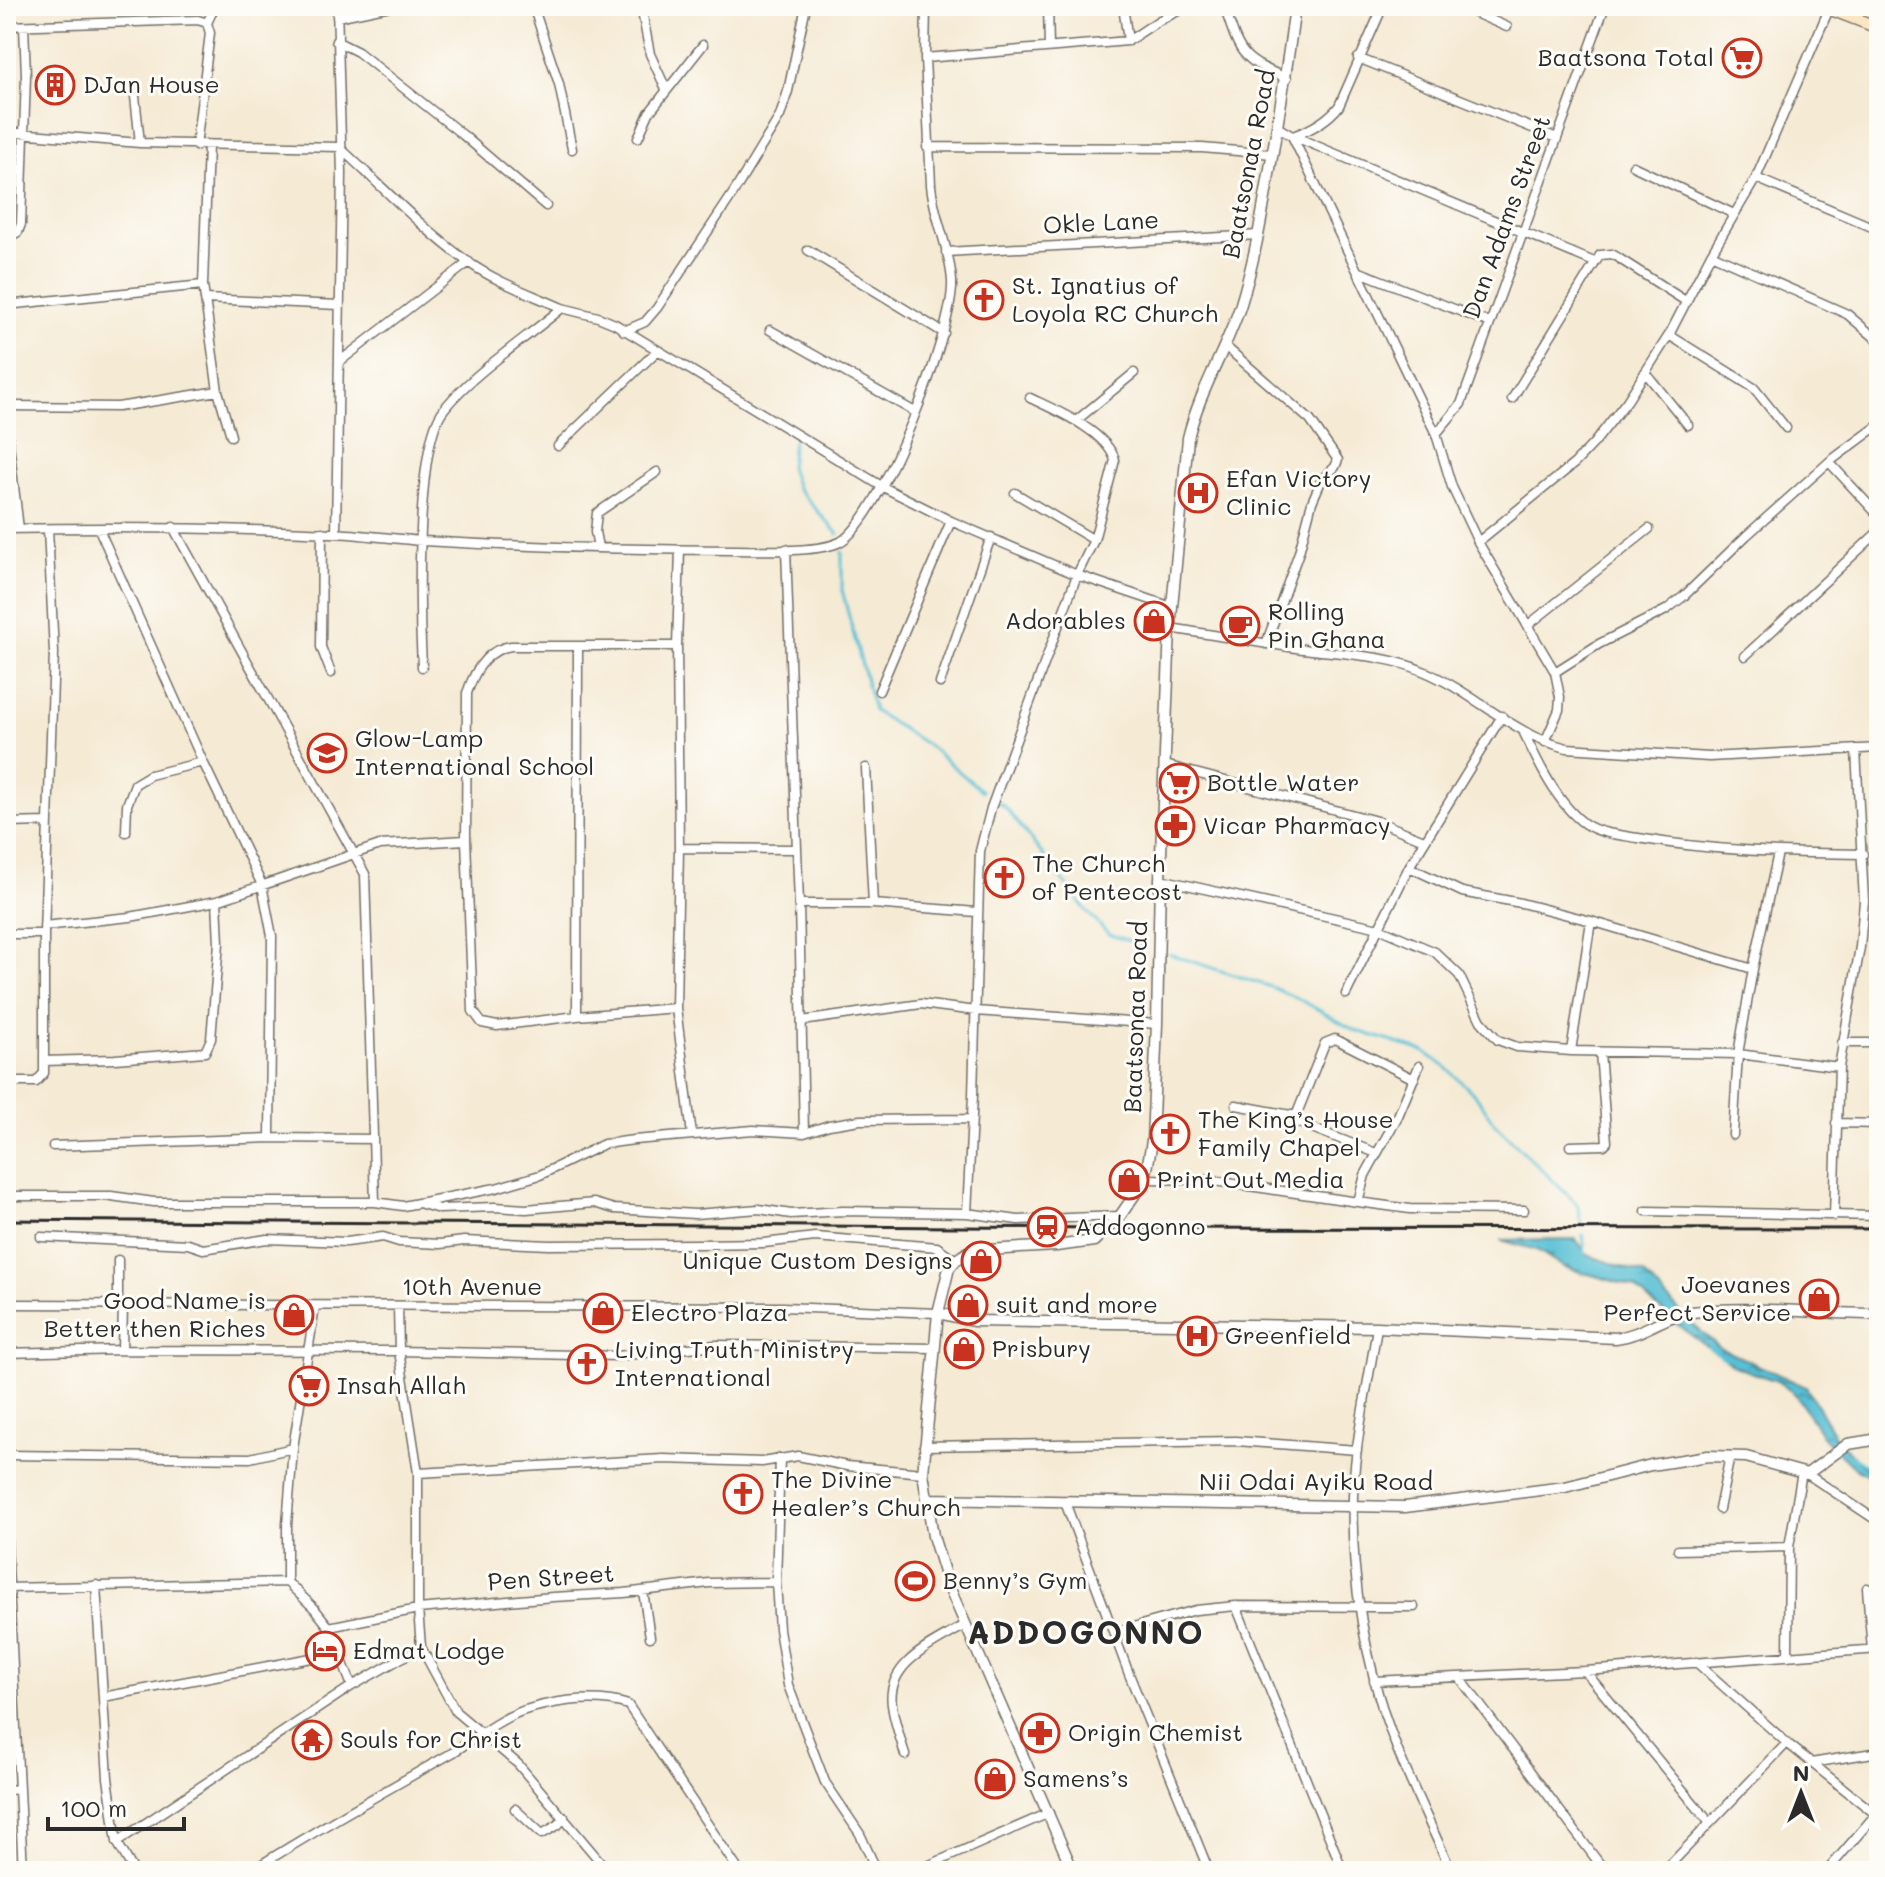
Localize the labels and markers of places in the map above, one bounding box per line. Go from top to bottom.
supermarket icon: Baatsona Total [1721,37,1763,79]
place label: Baatsona Total [1538,41,1714,72]
building icon: DJan House [34,64,76,106]
place label: DJan House [83,68,220,99]
place label: St. Ignatius of Loyola RC Church [1012,269,1218,328]
church icon: St. Ignatius of Loyola RC Church [963,279,1005,321]
place label: Efan Victory Clinic [1226,462,1371,521]
hospital icon: Efan Victory Clinic [1177,472,1219,514]
place label: Rolling Pin Ghana [1268,595,1386,654]
shop icon: Adorables [1133,600,1175,642]
place label: Adorables [1005,604,1126,635]
cafe icon: Rolling Pin Ghana [1219,605,1261,647]
place label: Glow-Lamp International School [355,722,594,781]
school or university icon: Glow-Lamp International School [306,732,348,774]
supermarket icon: Bottle Water [1158,762,1200,804]
place label: Bottle Water [1207,766,1359,797]
pharmacy icon: Vicar Pharmacy [1154,805,1196,847]
place label: Vicar Pharmacy [1203,809,1391,840]
place label: The Church of Pentecost [1032,847,1182,906]
church icon: The Church of Pentecost [983,857,1025,899]
place label: The King’s House Family Chapel [1198,1103,1394,1162]
church icon: The King’s House Family Chapel [1149,1113,1191,1155]
shop icon: Print Out Media [1108,1159,1150,1201]
place label: Print Out Media [1157,1163,1344,1194]
station icon: Addogonno [1026,1206,1068,1248]
place label: Addogonno [1075,1210,1205,1241]
shop icon: Unique Custom Designs [960,1240,1002,1282]
place label: Unique Custom Designs [683,1244,953,1275]
place label: Joevanes Perfect Service [1603,1268,1791,1327]
shop icon: Joevanes Perfect Service [1798,1278,1840,1320]
place label: Good Name is Better then Riches [44,1284,266,1343]
shop icon: suit and more [947,1284,989,1326]
place label: suit and more [996,1288,1158,1319]
shop icon: Electro Plaza [582,1292,624,1334]
shop icon: Good Name is Better then Riches [273,1294,315,1336]
place label: Electro Plaza [631,1296,788,1327]
hospital icon: Greenfield [1176,1315,1218,1357]
place label: Greenfield [1225,1319,1351,1350]
shop icon: Prisbury [943,1328,985,1370]
place label: Prisbury [992,1332,1091,1363]
place label: Living Truth Ministry International [615,1333,854,1392]
church icon: Living Truth Ministry International [566,1343,608,1385]
supermarket icon: Insah Allah [288,1365,330,1407]
place label: Insah Allah [337,1369,466,1400]
place label: The Divine Healer’s Church [771,1463,960,1522]
church icon: The Divine Healer’s Church [722,1473,764,1515]
sports icon: Benny’s Gym [894,1560,936,1602]
place label: Benny’s Gym [943,1564,1087,1595]
hotel icon: Edmat Lodge [304,1630,346,1672]
place label: Edmat Lodge [353,1634,505,1665]
pharmacy icon: Origin Chemist [1019,1712,1061,1754]
place label: Origin Chemist [1068,1716,1243,1747]
temple icon: Souls for Christ [291,1719,333,1761]
place label: Souls for Christ [340,1723,522,1754]
shop icon: Samens’s [974,1758,1016,1800]
place label: Samens’s [1023,1762,1129,1793]

